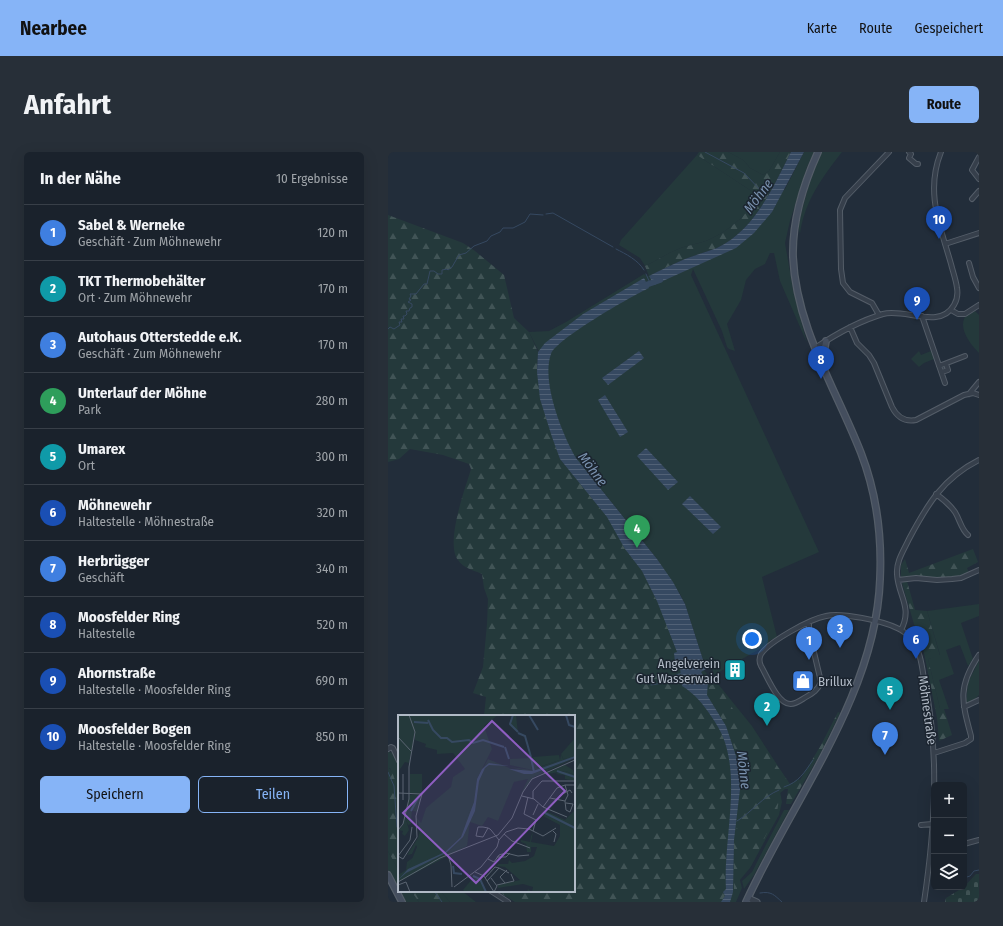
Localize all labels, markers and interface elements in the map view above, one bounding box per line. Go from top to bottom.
text: Nearbee [20,17,87,40]
text: Karte [807,20,837,37]
text: Route [859,20,892,37]
text: Gespeichert [914,20,983,37]
button: Route [909,86,979,123]
text: Anfahrt [24,88,111,121]
text: In der Nähe [40,168,121,189]
text: 10 Ergebnisse [276,171,348,186]
water label: Möhne [740,176,777,217]
pin: 10 [926,206,952,239]
text: Sabel & Werneke [78,216,185,234]
text: 1 [50,225,56,240]
text: 120 m [317,225,348,240]
text: Geschäft · Zum Möhnewehr [78,234,222,249]
text: TKT Thermobehälter [78,272,205,290]
text: 2 [50,281,56,296]
text: 170 m [318,281,348,296]
pin: 9 [904,287,930,320]
text: Ort · Zum Möhnewehr [78,290,192,305]
text: Autohaus Otterstedde e.K. [78,328,242,346]
text: 3 [50,337,56,352]
text: 170 m [318,337,348,352]
text: Geschäft · Zum Möhnewehr [78,346,222,361]
pin: 8 [808,346,834,379]
text: Unterlauf der Möhne [78,384,207,402]
text: 4 [50,393,56,408]
text: 280 m [316,393,348,408]
text: Park [78,402,101,417]
text: Umarex [78,440,125,458]
text: 5 [50,449,56,464]
text: 300 m [316,449,348,464]
water label: Möhne [574,449,611,490]
text: Ort [78,458,95,473]
text: Möhnewehr [78,496,151,514]
text: 6 [50,505,56,520]
text: 320 m [317,505,348,520]
text: Haltestelle · Möhnestraße [78,514,214,529]
pin: 4 [624,515,650,548]
text: Herbrügger [78,552,149,570]
text: 7 [50,561,56,576]
text: 340 m [316,561,348,576]
text: Geschäft [78,570,124,585]
text: Moosfelder Ring [78,608,180,626]
pin: 3 [827,615,853,648]
text: 8 [50,617,56,632]
text: 520 m [317,617,348,632]
text: Haltestelle [78,626,135,641]
pin: 6 [903,626,929,659]
pin: 1 [796,627,822,660]
your location [742,629,762,649]
place label: Angelverein Gut Wasserwaid [636,656,720,686]
building icon: Angelverein Gut Wasserwaid [722,657,748,683]
text: Ahornstraße [78,664,156,682]
shop icon: Brillux [790,668,816,694]
text: 9 [50,673,56,688]
text: 690 m [316,673,348,688]
place label: Brillux [818,674,853,689]
street label: Möhnestraße [915,674,940,746]
pin: 5 [877,677,903,710]
text: Haltestelle · Moosfelder Ring [78,682,231,697]
pin: 2 [754,693,780,726]
inset map [398,715,575,892]
text: Moosfelder Bogen [78,720,191,738]
pin: 7 [872,722,898,755]
text: 10 [47,729,59,744]
text: 850 m [316,729,348,744]
text: Haltestelle · Moosfelder Ring [78,738,231,753]
water label: Möhne [733,750,754,791]
button: Speichern [40,776,190,813]
button: Teilen [198,776,348,813]
map controls [931,782,967,890]
button: + [931,782,967,818]
button: − [931,818,967,854]
button: layers [931,854,967,890]

